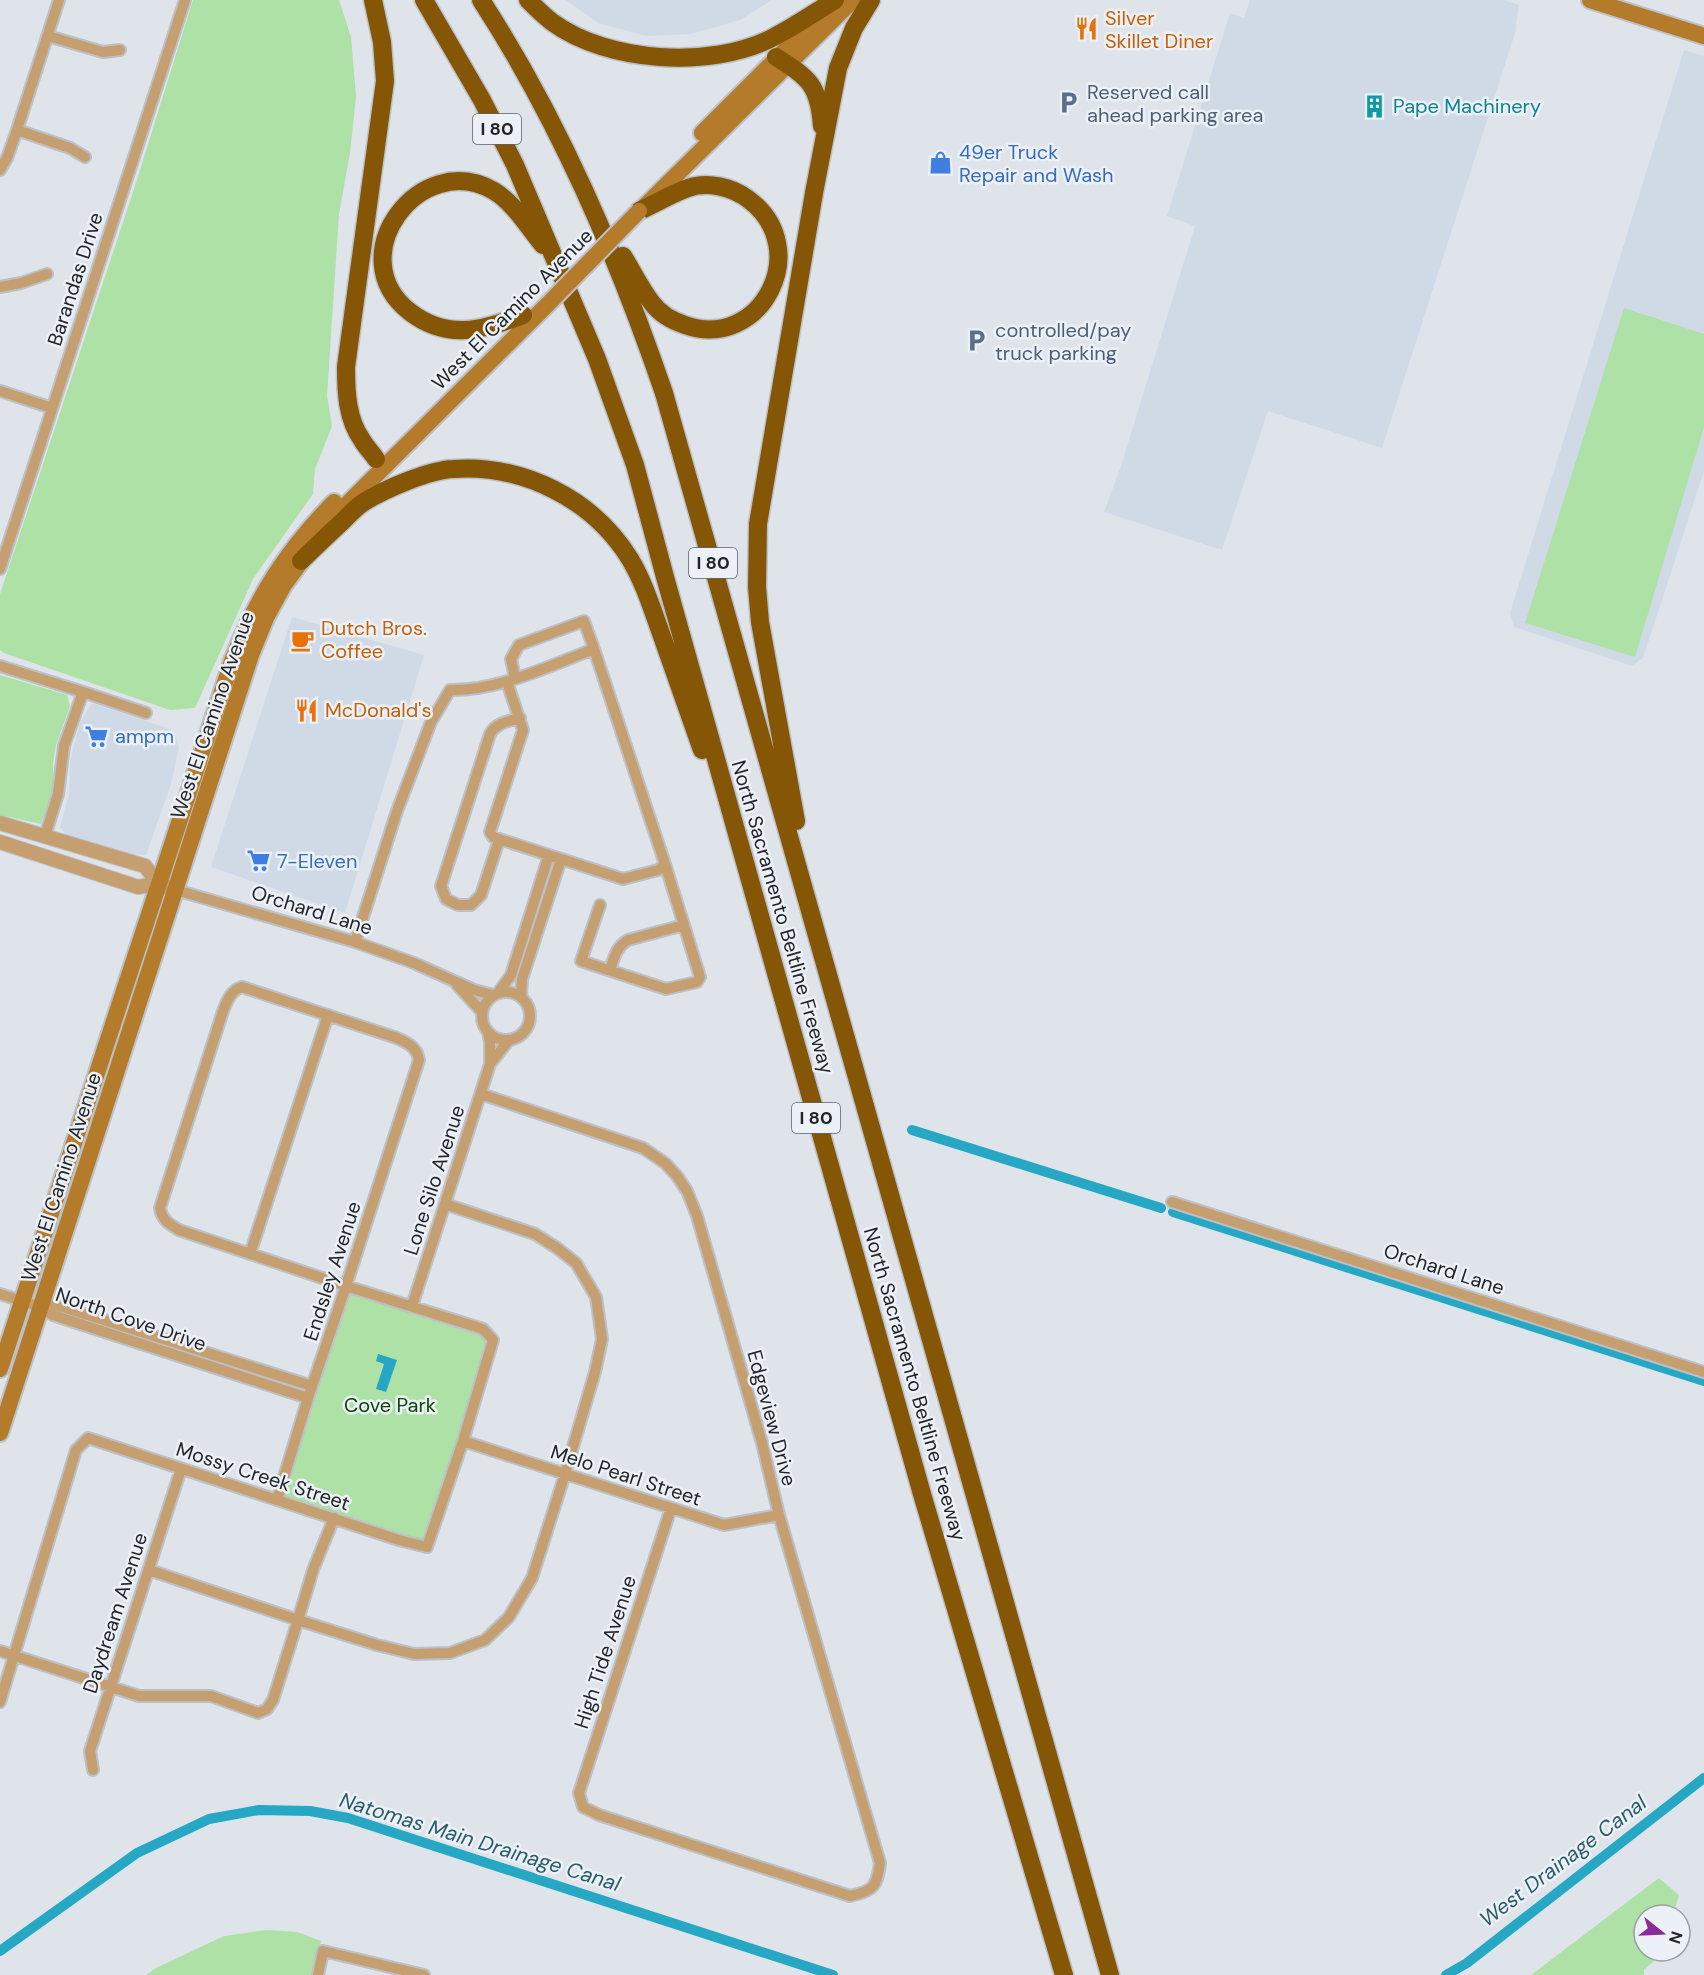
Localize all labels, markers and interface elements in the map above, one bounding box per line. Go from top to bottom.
place label: Silver Skillet Diner [1105,5,1213,54]
restaurant icon: Silver Skillet Diner [1074,16,1100,42]
place label: Reserved call ahead parking area [1087,79,1263,128]
parking icon: Reserved call ahead parking area [1056,90,1082,116]
building icon: Pape Machinery [1362,93,1388,119]
place label: Pape Machinery [1393,93,1541,119]
road number: I 80 [473,114,521,144]
place label: 49er Truck Repair and Wash [959,139,1114,188]
shop icon: 49er Truck Repair and Wash [928,150,954,176]
street label: Barandas Drive [41,209,109,349]
street label: West El Camino Avenue [426,223,598,395]
place label: controlled/pay truck parking [995,317,1131,366]
parking icon: controlled/pay truck parking [964,328,990,354]
road number: I 80 [689,548,737,578]
street label: West El Camino Avenue [164,608,260,822]
place label: Dutch Bros. Coffee [321,615,427,664]
cafe icon: Dutch Bros. Coffee [290,627,316,653]
restaurant icon: McDonald's [294,697,320,723]
place label: McDonald's [325,697,431,723]
supermarket icon: ampm [84,723,110,749]
place label: ampm [115,723,174,749]
street label: North Sacramento Beltline Freeway [726,757,840,1077]
supermarket icon: 7-Eleven [246,848,272,874]
place label: 7-Eleven [277,848,357,874]
street label: Orchard Lane [248,879,376,941]
street label: West El Camino Avenue [15,1069,107,1285]
street label: Lone Silo Avenue [398,1102,470,1258]
road number: I 80 [792,1103,840,1133]
street label: Endsley Avenue [297,1198,367,1344]
street label: North Sacramento Beltline Freeway [858,1224,972,1544]
street label: Orchard Lane [1380,1237,1508,1301]
street label: North Cove Drive [52,1281,210,1357]
street label: Edgeview Drive [741,1347,803,1489]
park label: Cove Park [344,1392,436,1418]
street label: Mossy Creek Street [173,1436,353,1516]
street label: Melo Pearl Street [547,1438,705,1512]
street label: Daydream Avenue [77,1529,153,1697]
street label: High Tide Avenue [568,1572,642,1732]
water label: Natomas Main Drainage Canal [336,1786,624,1898]
water label: West Drainage Canal [1474,1789,1652,1933]
north arrow [1632,1903,1692,1963]
text: N [1664,1929,1688,1946]

